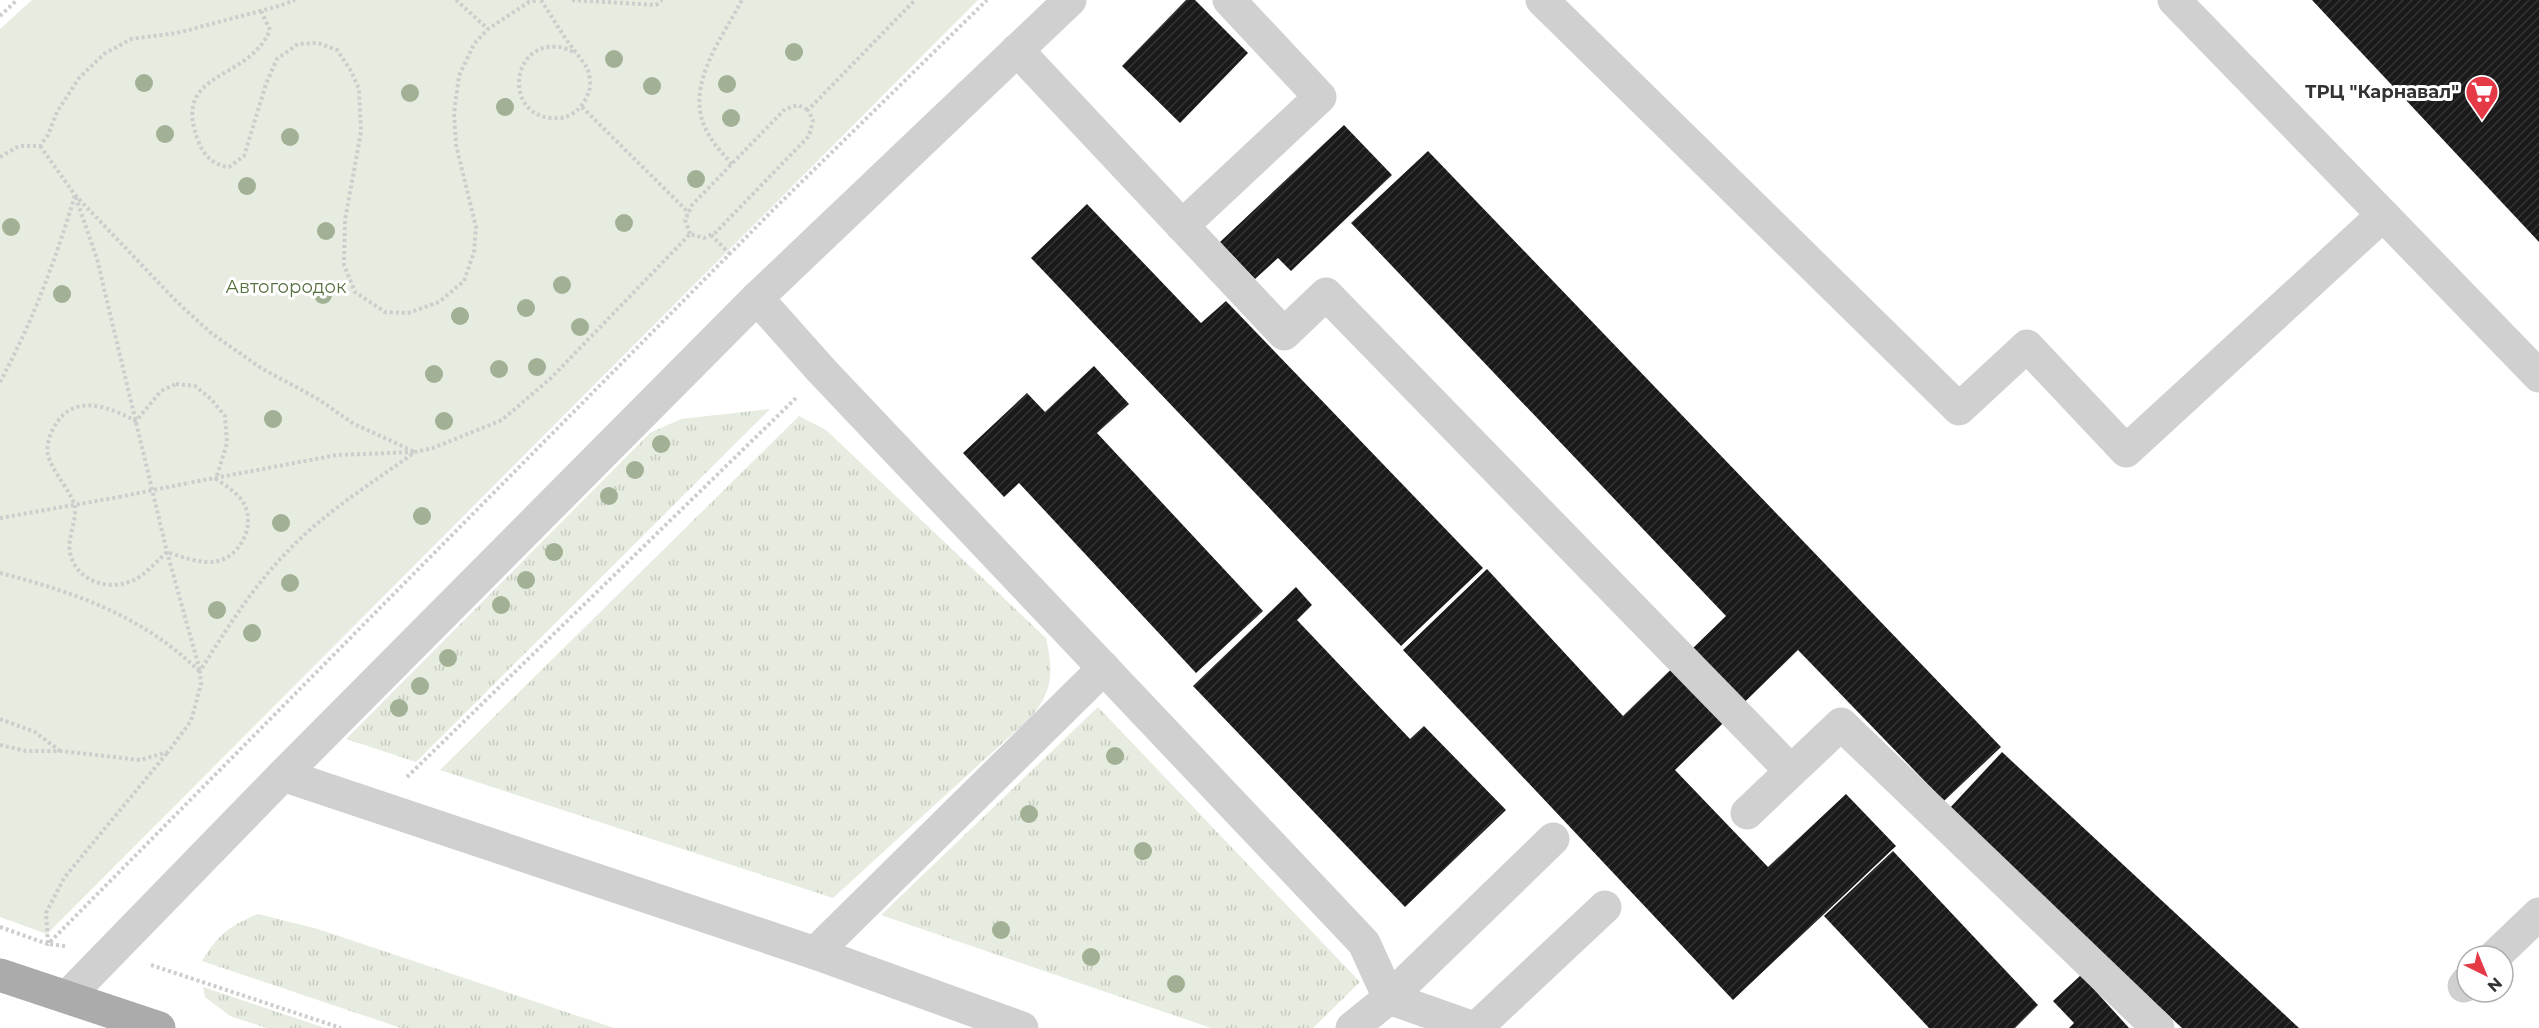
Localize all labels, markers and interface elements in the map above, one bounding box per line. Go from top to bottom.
supermarket icon: ТРЦ "Карнавал" [2464,74,2500,121]
place label: ТРЦ "Карнавал" [2305,81,2459,103]
park label: Автогородок [226,276,347,298]
north arrow [2455,944,2515,1004]
text: N [2484,973,2506,996]

